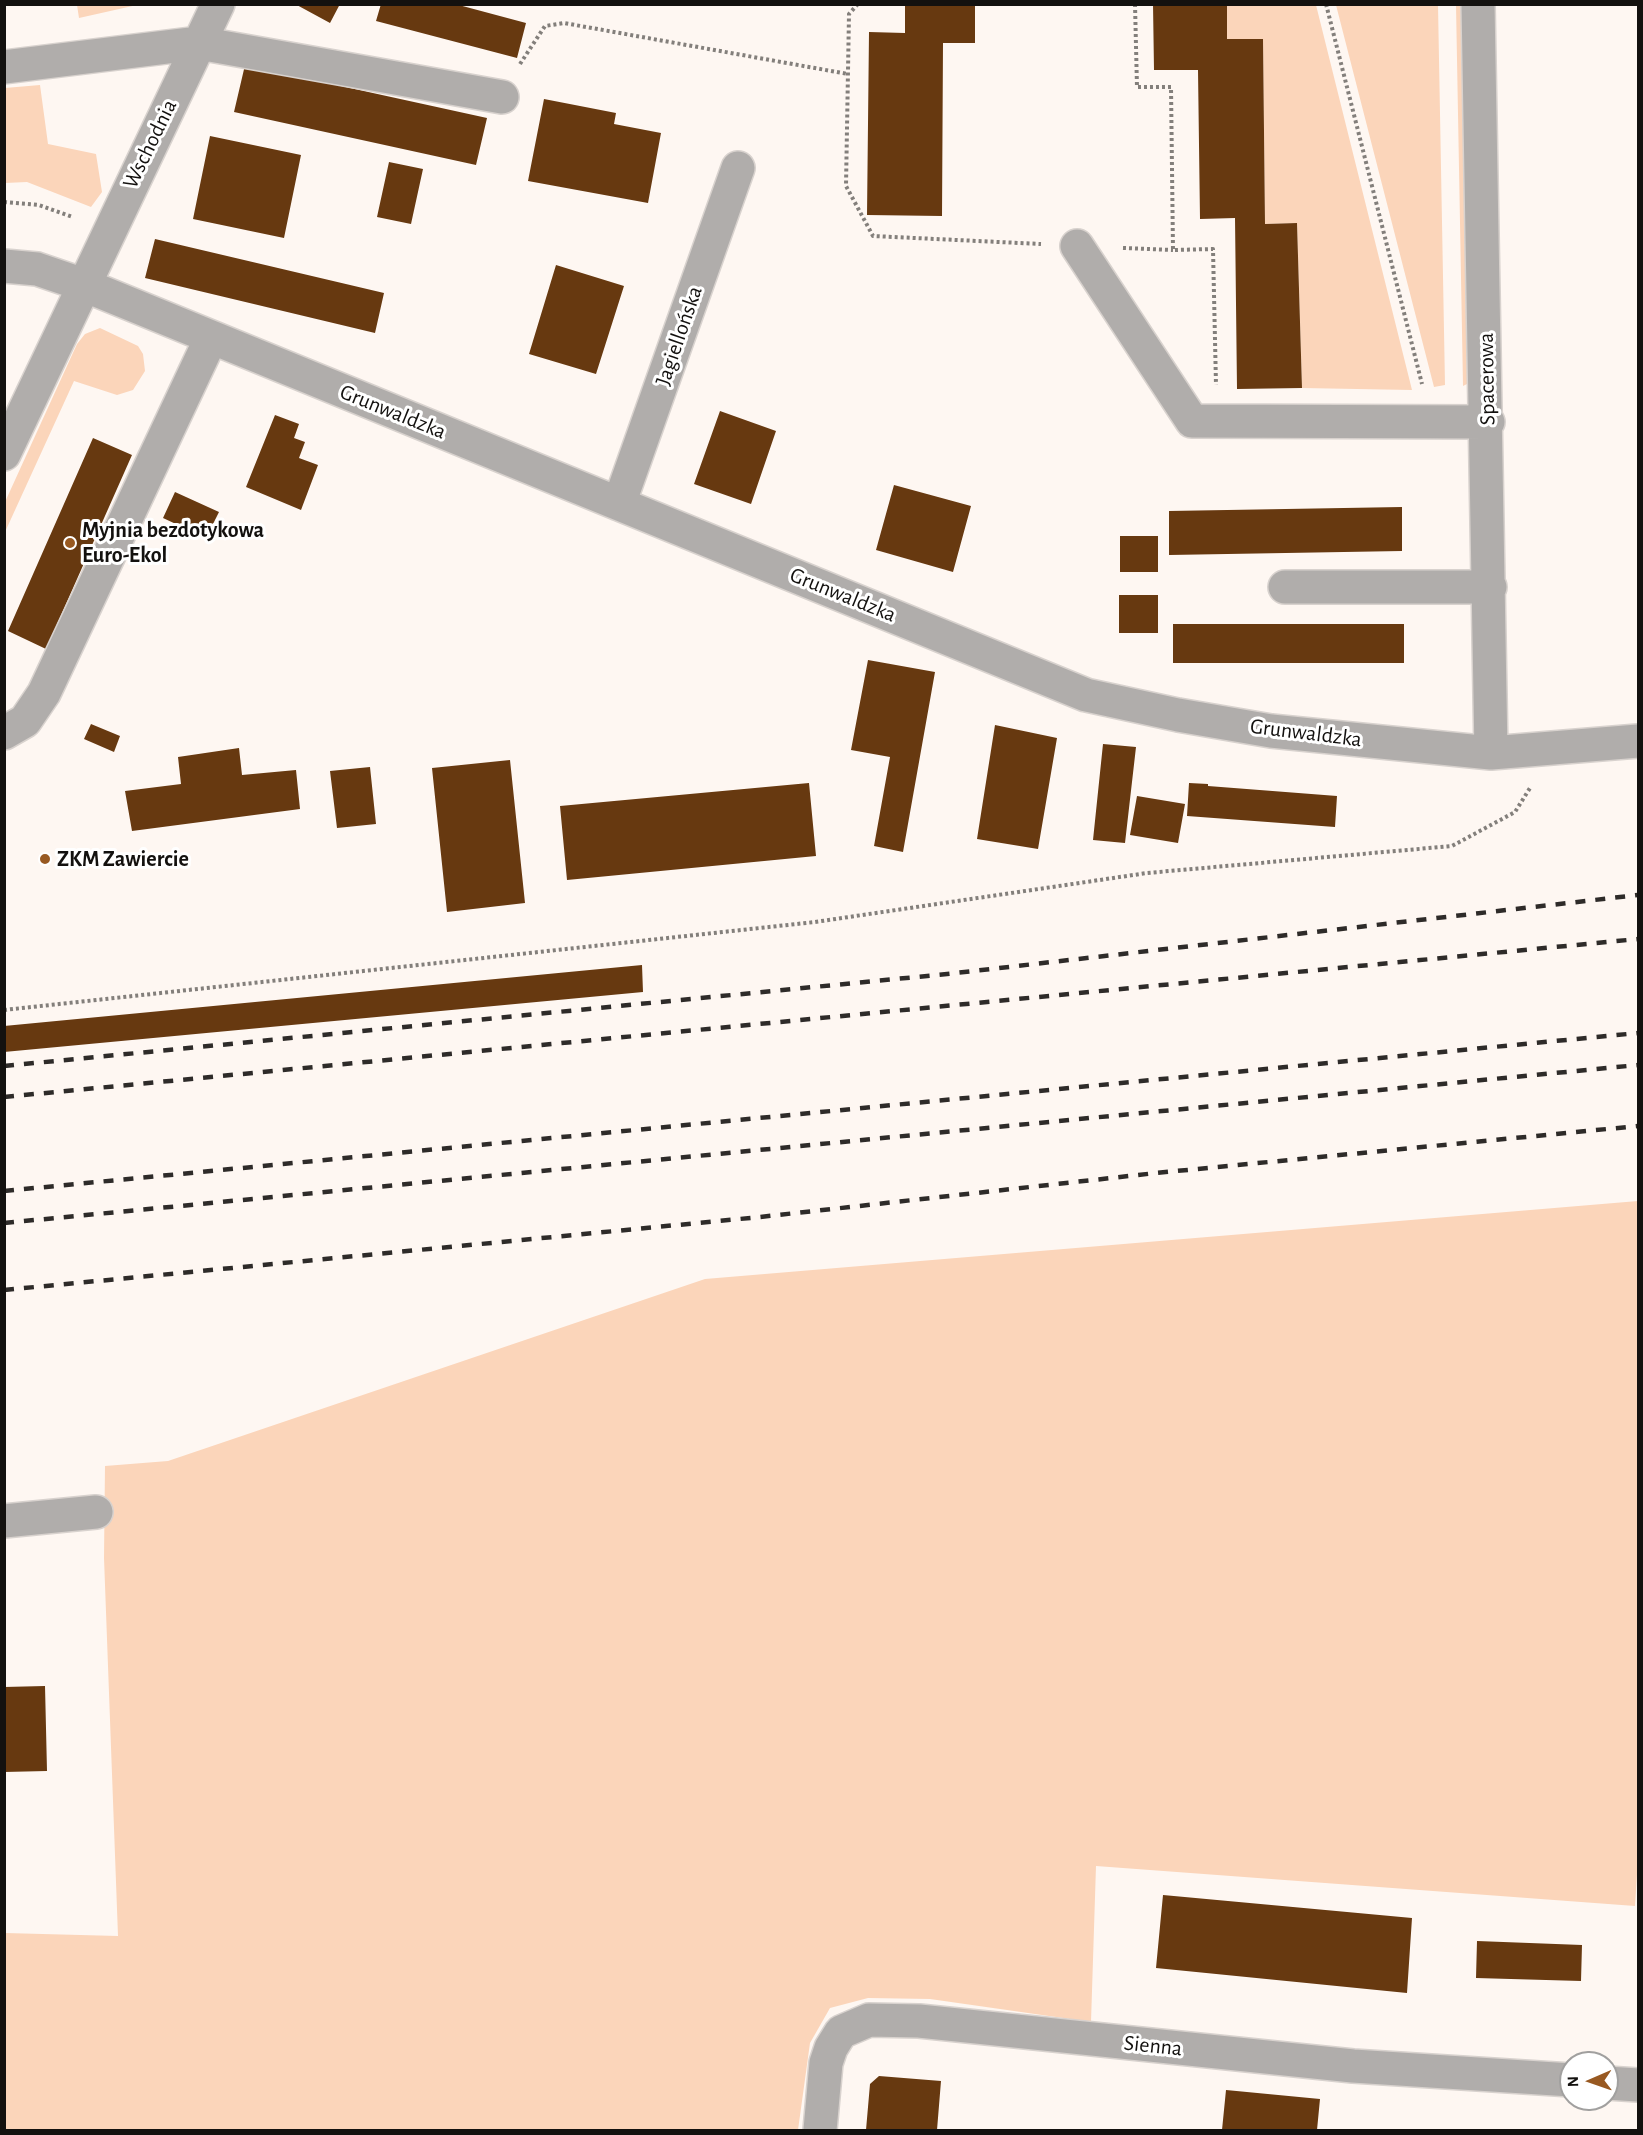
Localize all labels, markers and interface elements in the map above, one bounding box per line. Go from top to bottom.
street label: Wschodnia [117,95,183,193]
street label: Jagiellońska [650,283,708,389]
street label: Spacerowa [1473,332,1501,426]
street label: Grunwaldzka [336,379,450,445]
place label: Myjnia bezdotykowa Euro-Ekol [82,517,264,568]
marker: Myjnia bezdotykowa Euro-Ekol [63,536,77,550]
street label: Grunwaldzka [786,562,900,628]
street label: Grunwaldzka [1249,713,1363,753]
place label: ZKM Zawiercie [57,846,189,872]
marker: ZKM Zawiercie [38,852,52,866]
street label: Sienna [1123,2030,1183,2062]
north arrow [1559,2051,1619,2111]
text: N [1565,2076,1581,2087]

